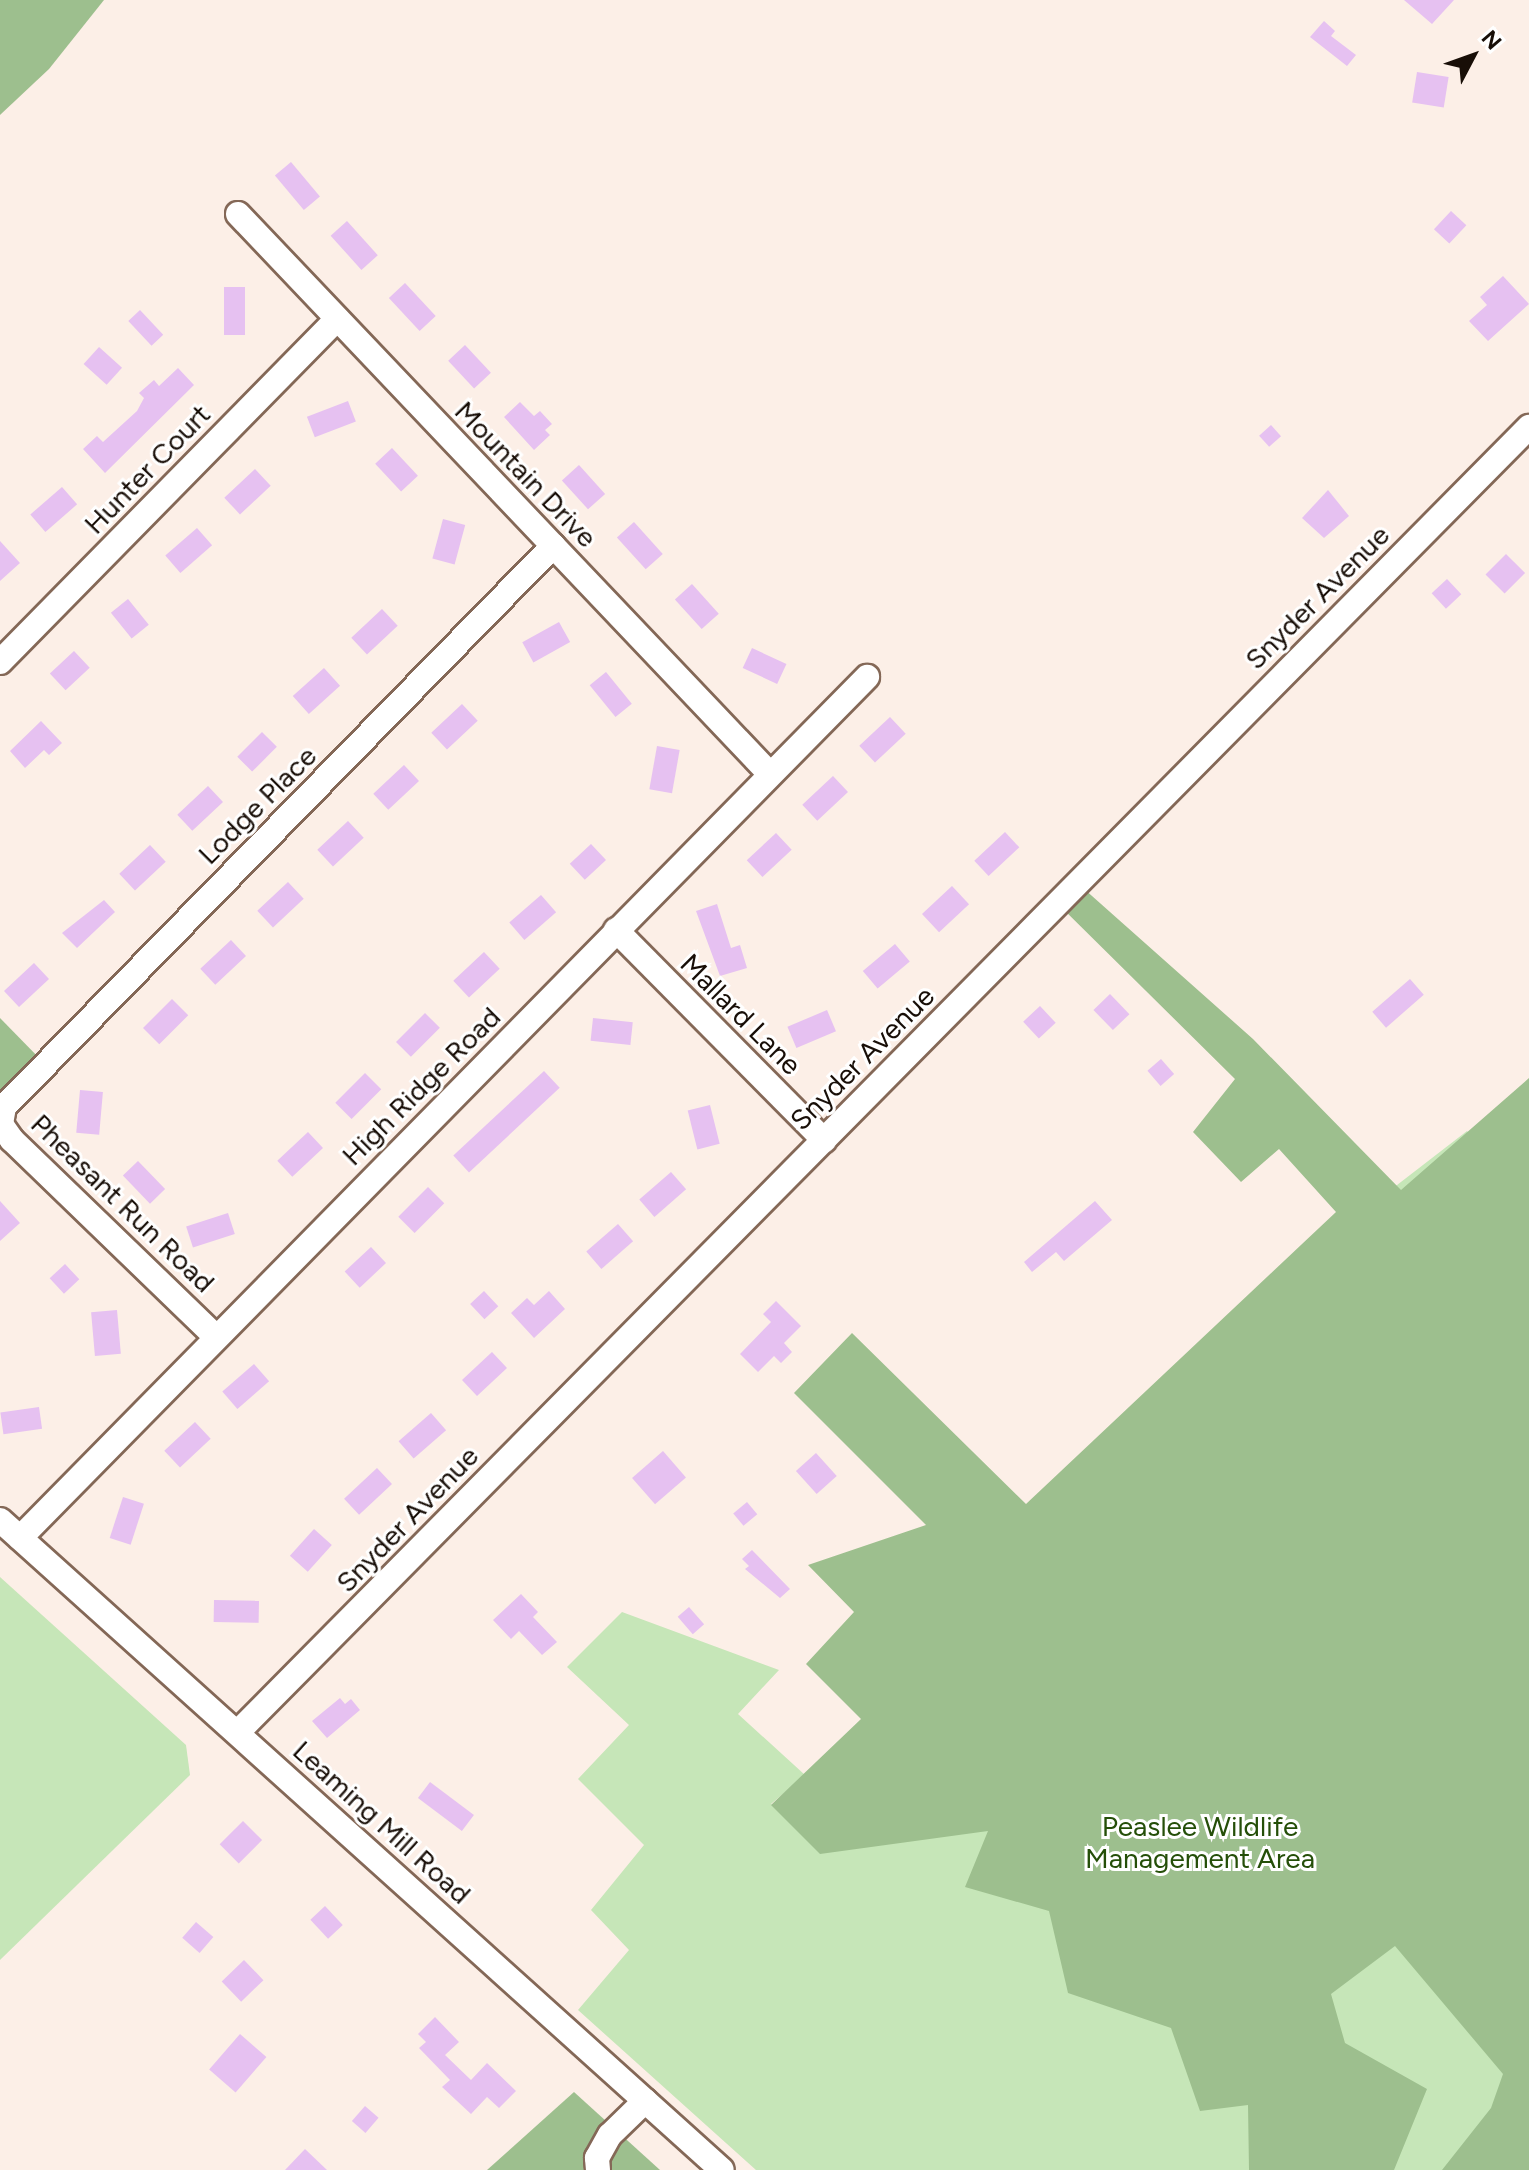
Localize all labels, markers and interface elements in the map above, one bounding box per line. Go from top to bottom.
north arrow [1433,16,1513,96]
text: N [1476,25,1507,55]
street label: Mountain Drive [448,394,604,554]
street label: Hunter Court [77,397,217,541]
street label: Snyder Avenue [1238,518,1396,676]
street label: Lodge Place [191,739,323,871]
street label: Mallard Lane [674,947,808,1081]
street label: Snyder Avenue [783,979,941,1137]
street label: High Ridge Road [335,1000,507,1172]
street label: Pheasant Run Road [24,1107,222,1299]
street label: Snyder Avenue [329,1439,485,1599]
street label: Leaming Mill Road [286,1733,478,1911]
park label: Peaslee Wildlife Management Area [1085,1809,1315,1875]

